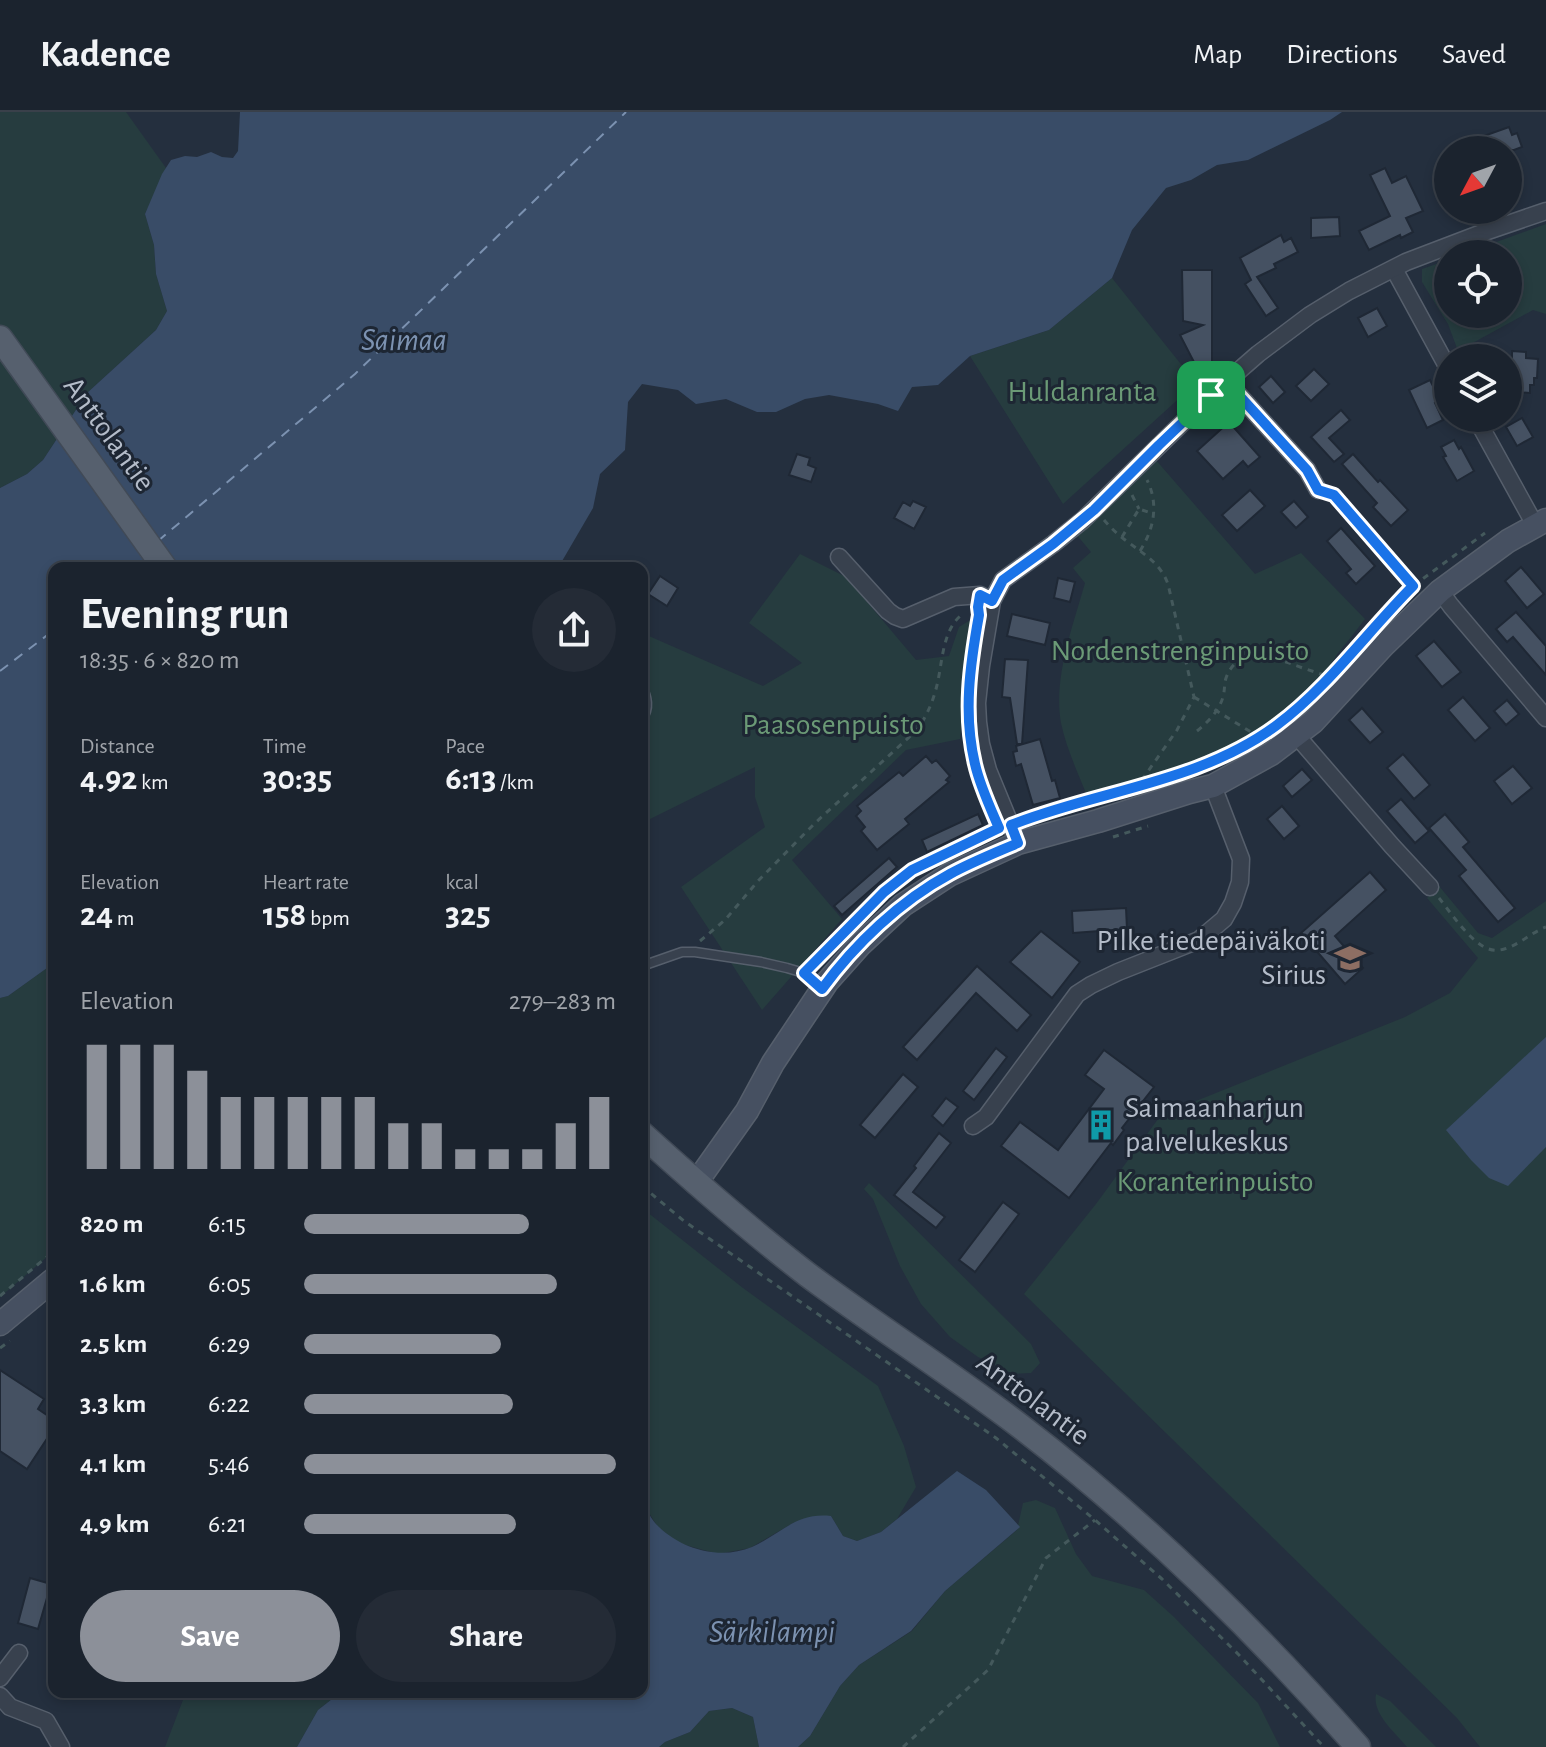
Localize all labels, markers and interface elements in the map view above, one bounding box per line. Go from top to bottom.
text: Kadence [40,36,171,74]
text: Map [1193,41,1242,69]
text: Directions [1286,41,1398,69]
text: Saved [1442,41,1506,69]
north arrow [1434,136,1522,224]
map controls [1434,136,1522,432]
button: locate [1434,240,1522,328]
water label: Saimaa [361,324,447,356]
button: layers [1434,344,1522,432]
pin [1177,361,1245,429]
street label: Anttolantie [58,371,160,497]
icon: arrive [1189,373,1233,417]
park label: Huldanranta [1007,377,1157,407]
button: share [532,588,616,672]
text: Evening run [80,593,289,637]
park label: Nordenstrenginpuisto [1051,636,1309,666]
text: 18:35 · 6 × 820 m [80,647,240,673]
park label: Paasosenpuisto [742,710,924,740]
text: Distance [80,735,155,757]
text: Time [263,735,307,757]
text: Pace [445,735,485,757]
text: 4.92 [80,762,137,796]
text: 30:35 [263,762,332,796]
text: 6:13 [445,762,496,796]
text: km [137,771,169,793]
text: /km [496,771,534,793]
text: Elevation [80,871,160,893]
text: Heart rate [263,871,349,893]
text: kcal [445,871,479,893]
text: 24 [80,898,113,932]
text: 158 [263,898,306,932]
text: 325 [445,898,491,932]
text: m [113,907,134,929]
text: bpm [306,907,350,929]
place label: Pilke tiedepäiväkoti Sirius [1097,926,1326,990]
school or university icon: Pilke tiedepäiväkoti Sirius [1333,941,1367,975]
text: Elevation [80,988,174,1014]
text: 279–283 m [509,988,616,1014]
place label: Saimaanharjun palvelukeskus [1125,1093,1304,1157]
building icon: Saimaanharjun palvelukeskus [1084,1108,1118,1142]
park label: Koranterinpuisto [1117,1167,1313,1197]
text: 820 m [80,1211,144,1237]
text: 6:15 [208,1211,246,1237]
text: 1.6 km [80,1271,146,1297]
text: 6:05 [208,1271,251,1297]
text: 2.5 km [80,1331,147,1357]
text: 6:29 [208,1331,250,1357]
street label: Anttolantie [971,1347,1095,1451]
text: 3.3 km [80,1391,146,1417]
text: 6:22 [208,1391,250,1417]
text: 4.1 km [80,1451,146,1477]
text: 5:46 [208,1451,250,1477]
text: 4.9 km [80,1511,149,1537]
text: 6:21 [208,1511,247,1537]
button: Save [80,1590,340,1682]
button: Share [356,1590,616,1682]
water label: Särkilampi [709,1616,835,1649]

